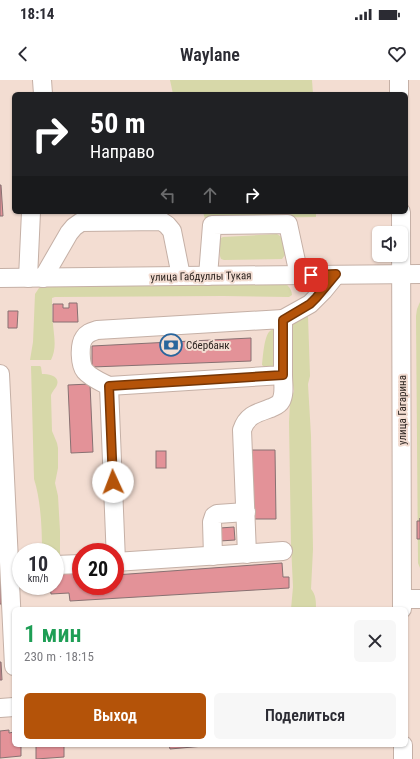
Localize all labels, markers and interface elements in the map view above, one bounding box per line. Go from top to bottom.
text: 18:14 [20,5,54,23]
icon: back [12,43,34,65]
icon: heart [386,43,408,65]
text: Waylane [180,44,240,65]
text: 50 m [90,107,146,140]
icon: right [24,108,76,160]
text: Направо [90,141,155,162]
icon: left [157,184,179,206]
icon: ahead [199,184,221,206]
icon: right [241,184,263,206]
map controls [372,226,408,262]
button: sound [372,226,408,262]
pin [294,258,328,292]
icon: arrive [300,264,322,286]
street label: улица Габдуллы Тукая [150,269,252,284]
bank icon: Сбербанк [158,332,184,358]
place label: Сбербанк [186,339,230,352]
street label: улица Гагарина [396,375,409,445]
position arrow [92,461,134,503]
speed limit sign: 20 [72,543,124,595]
text: 10 [28,552,48,576]
text: km/h [28,573,48,584]
text: 1 мин [24,620,82,648]
button: close [354,620,396,662]
text: 230 m · 18:15 [24,649,94,664]
button: Выход [24,693,206,739]
button: Поделиться [214,693,396,739]

